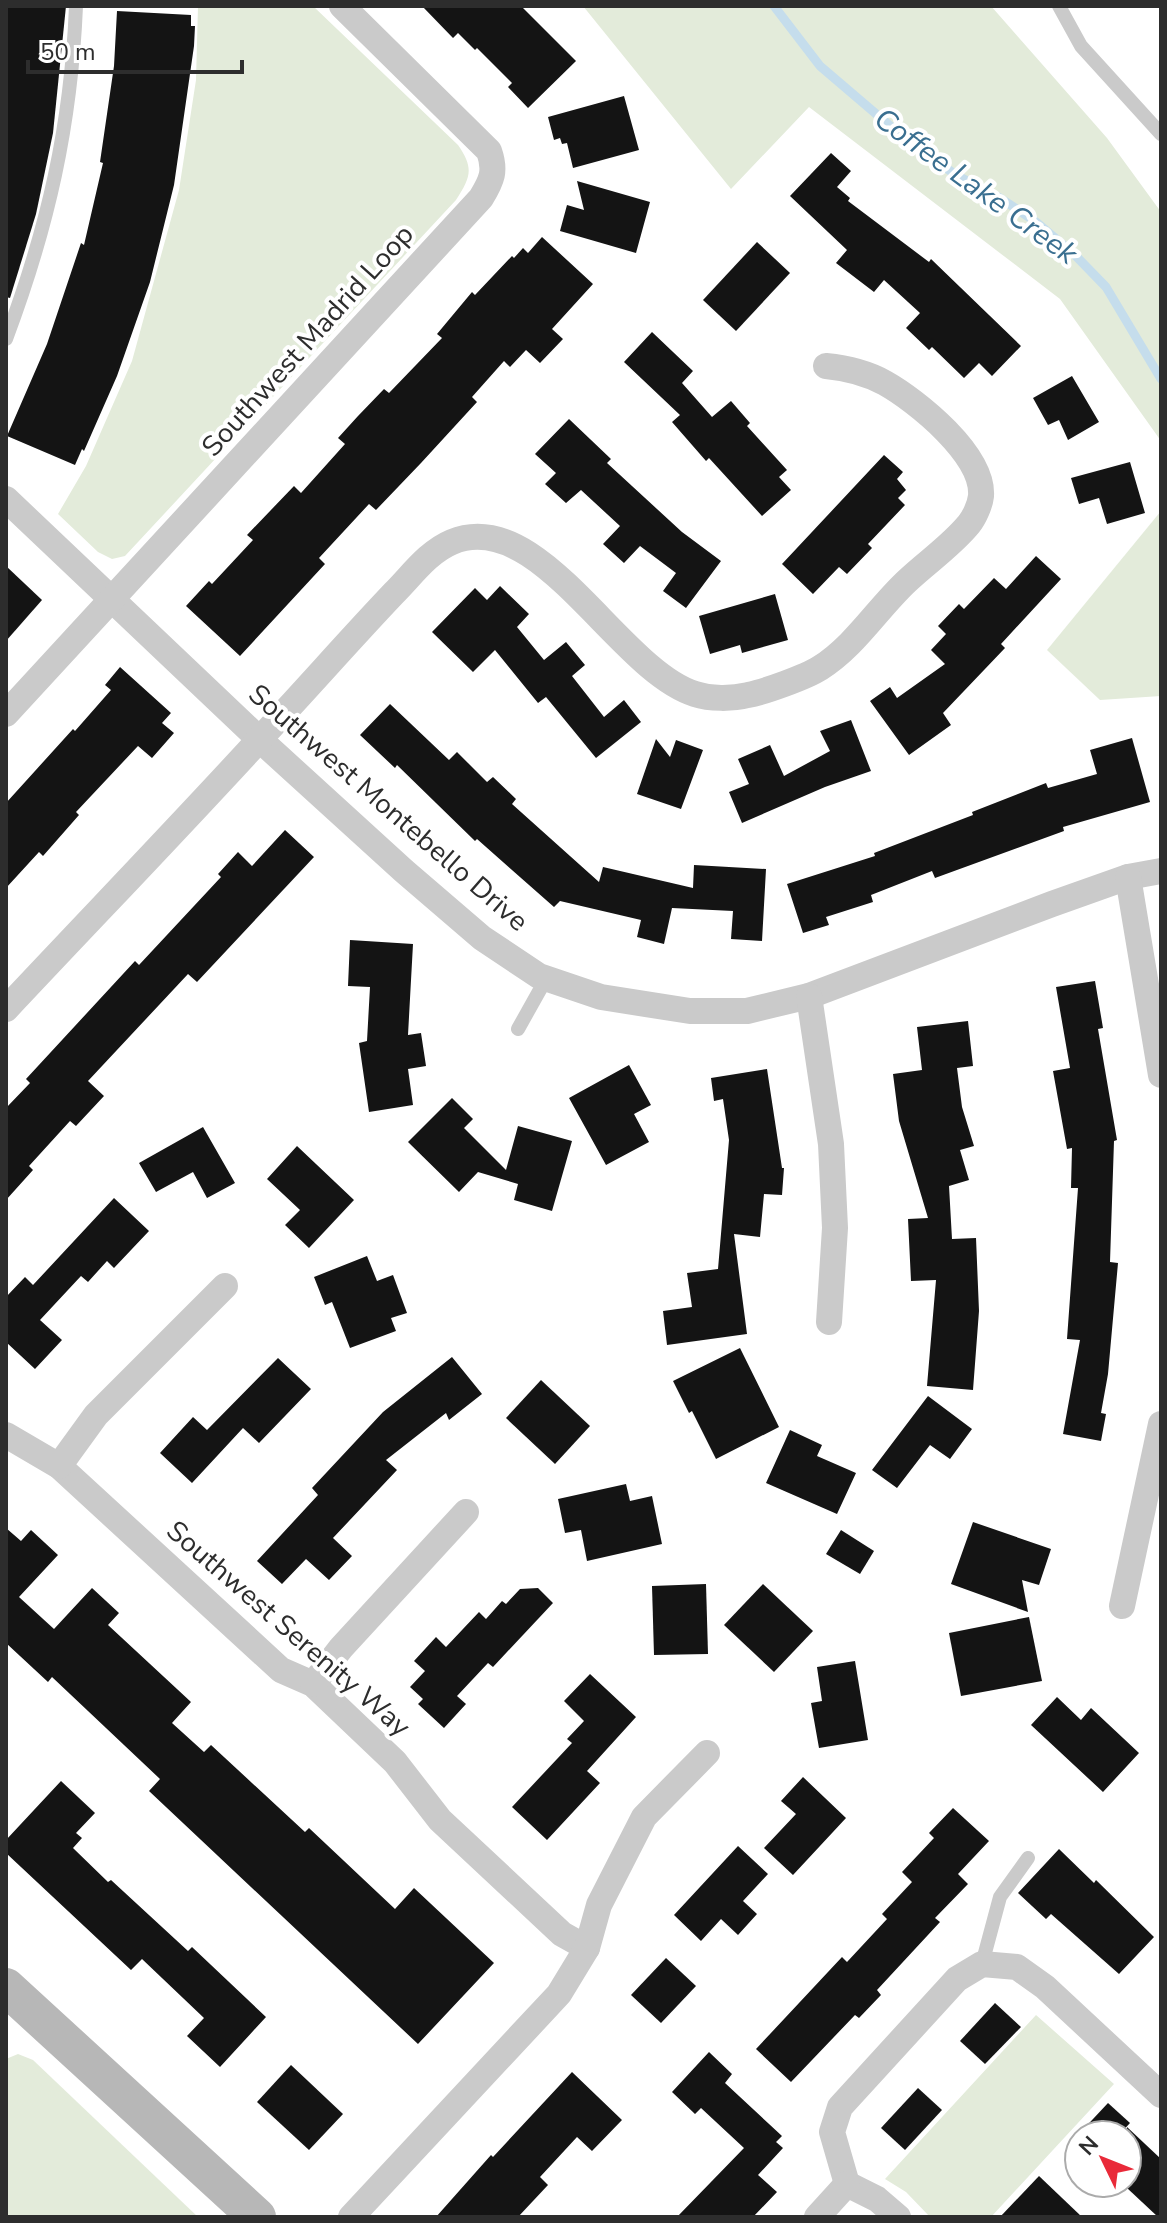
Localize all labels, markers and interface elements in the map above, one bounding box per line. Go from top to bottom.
scale bar [28,24,242,74]
text: 50 m [40,36,96,68]
water label: Coffee Lake Creek [866,99,1087,275]
street label: Southwest Madrid Loop [193,216,422,465]
street label: Southwest Montebello Drive [240,676,536,940]
street label: Southwest Serenity Way [158,1512,419,1746]
north arrow [1063,2119,1143,2199]
text: N [1073,2130,1106,2162]

